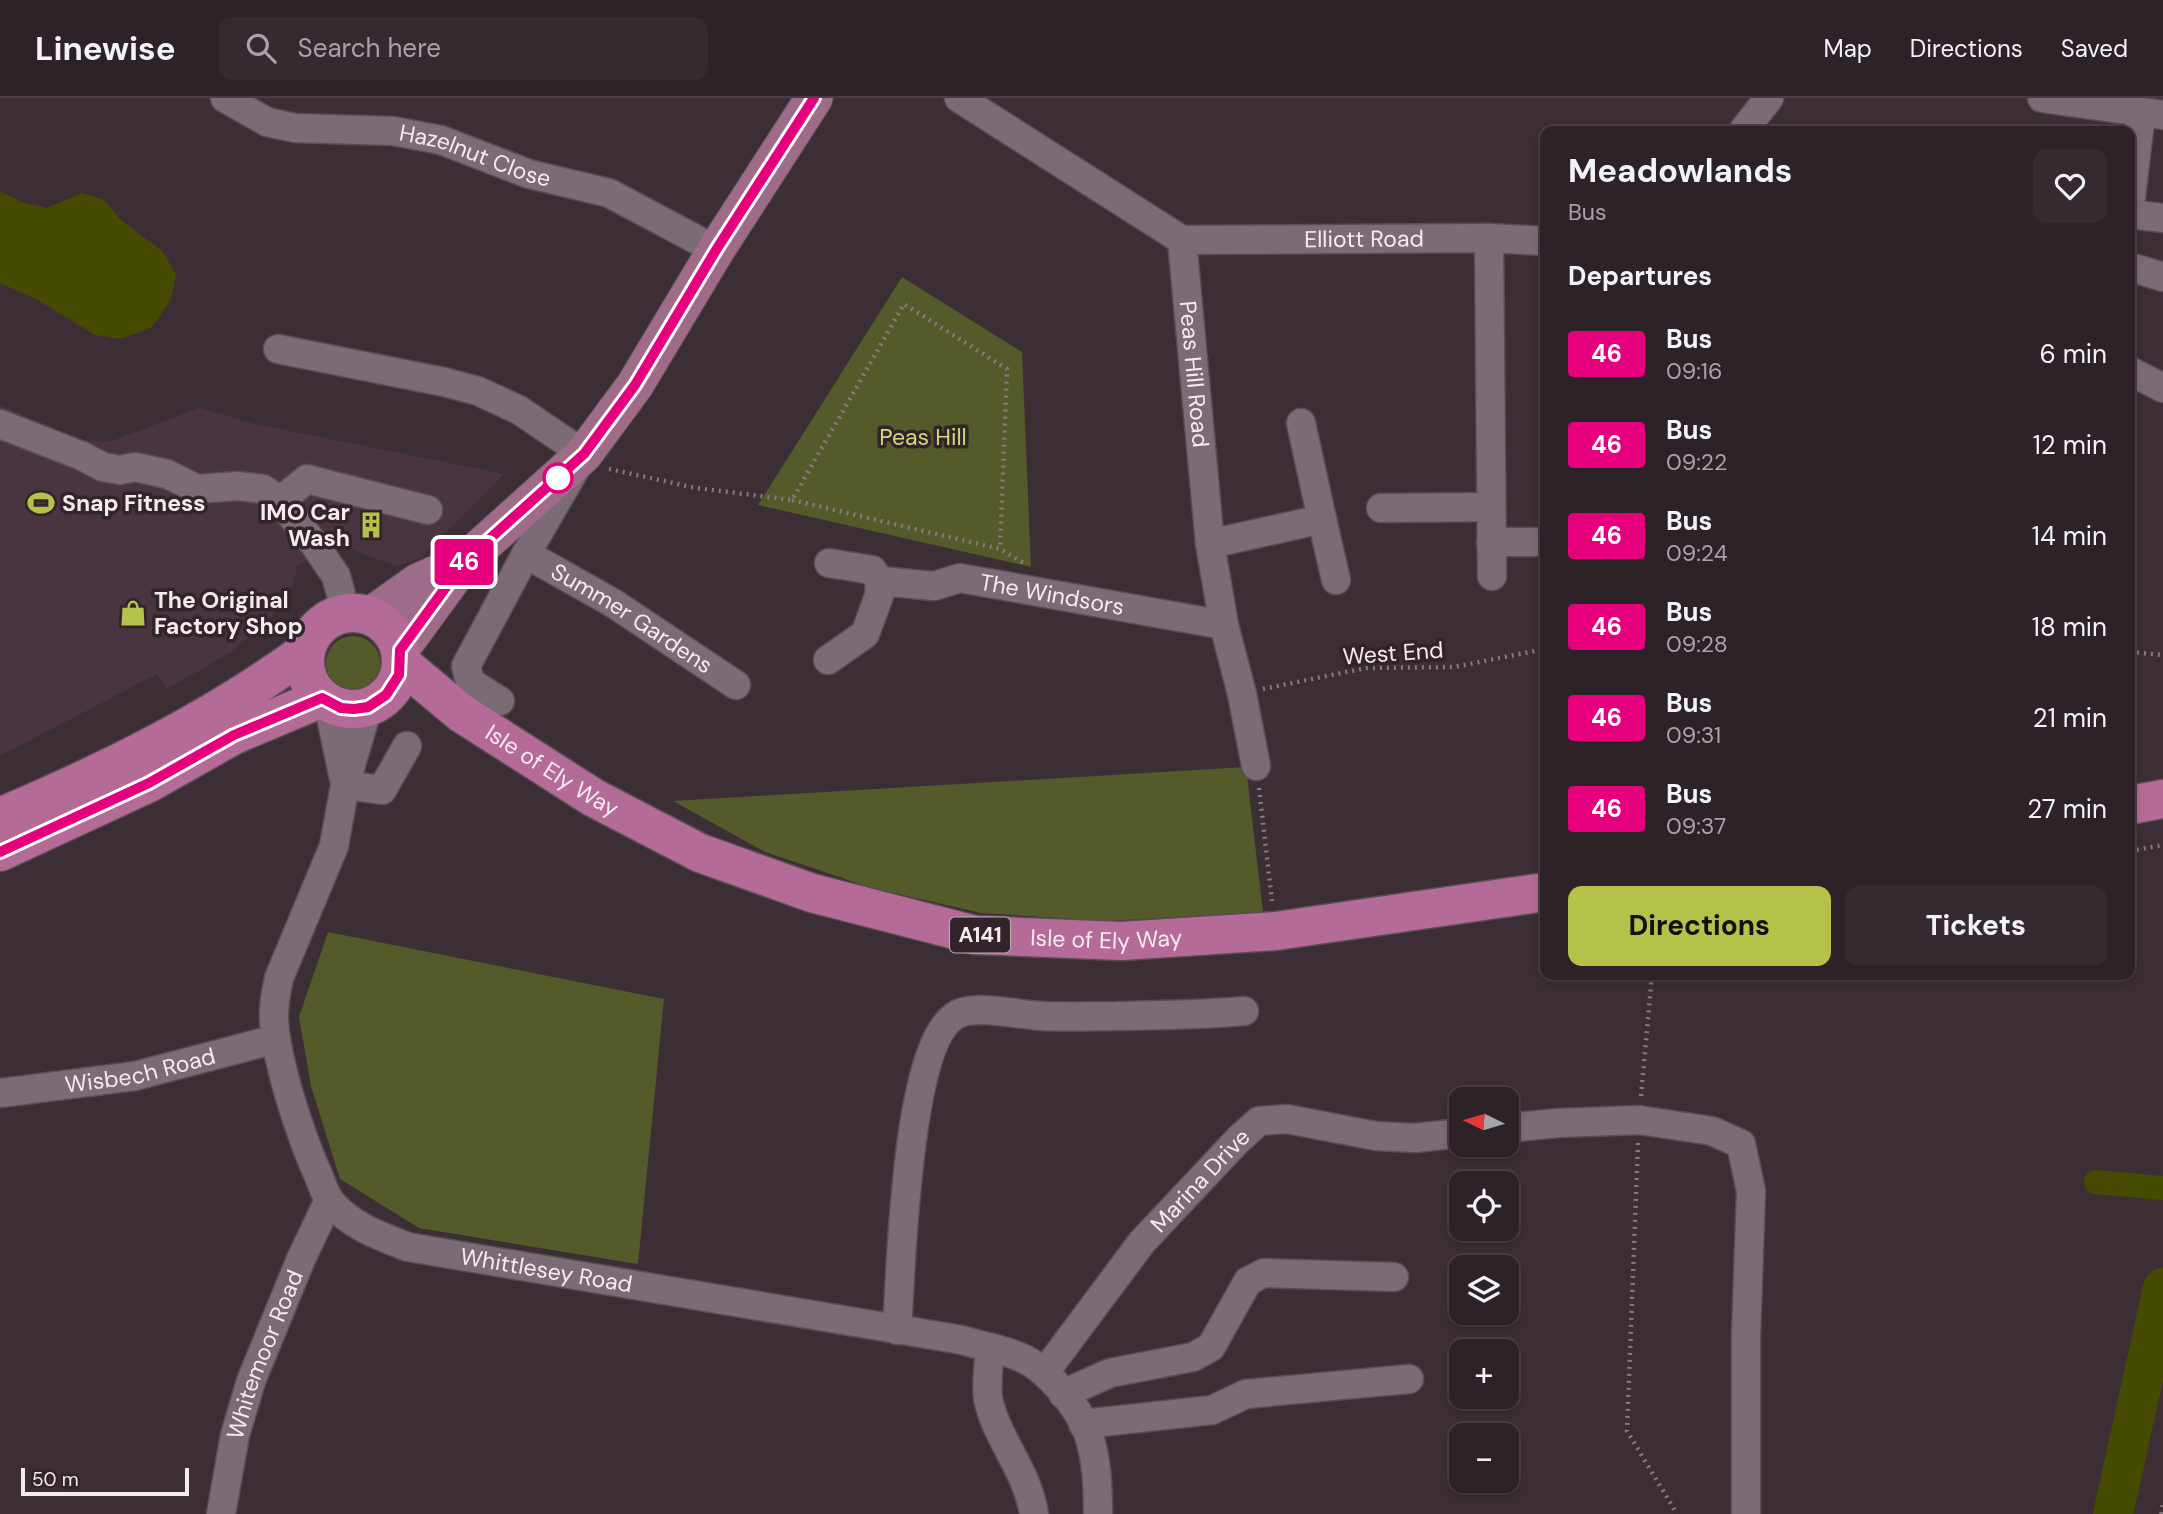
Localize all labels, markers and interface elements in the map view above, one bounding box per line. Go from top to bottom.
search box [218,17,708,80]
text: Linewise [35,27,176,70]
icon: search [242,29,280,67]
text: Search here [298,31,441,65]
text: Map [1824,33,1872,64]
text: Directions [1910,33,2023,64]
text: Saved [2061,33,2128,64]
street label: Hazelnut Close [397,117,554,194]
text: Meadowlands [1568,149,1792,192]
button: heart [2033,149,2107,223]
text: Bus [1568,197,1607,227]
street label: Elliott Road [1304,223,1424,254]
text: Departures [1568,259,1712,293]
street label: Peas Hill Road [1173,299,1216,449]
text: Bus [1666,322,1712,356]
text: 6 min [2039,337,2107,371]
text: 46 [1591,338,1622,369]
text: 09:16 [1666,356,1722,386]
text: Bus [1666,413,1712,447]
park label: Peas Hill [879,422,967,452]
text: 12 min [2033,428,2107,462]
text: 46 [1591,429,1622,460]
text: 09:22 [1666,447,1727,477]
unlabelled marker [543,463,573,493]
sports icon: Snap Fitness [26,488,56,518]
place label: Snap Fitness [62,488,206,518]
place label: IMO Car Wash [260,497,350,553]
text: Bus [1666,504,1712,538]
building icon: IMO Car Wash [356,510,386,540]
text: 14 min [2032,519,2107,553]
text: 46 [1591,520,1622,551]
text: 09:24 [1666,538,1728,568]
line badge: 46 [433,539,496,585]
text: 46 [449,546,479,577]
street label: Summer Gardens [546,556,719,680]
street label: The Windsors [978,567,1127,622]
place label: The Original Factory Shop [154,585,303,641]
text: Bus [1666,595,1712,629]
shop icon: The Original Factory Shop [118,598,148,628]
text: 18 min [2032,610,2107,644]
text: 46 [1591,611,1622,642]
text: 09:28 [1666,629,1728,659]
street label: West End [1342,635,1444,671]
text: Bus [1666,686,1712,720]
text: 21 min [2033,701,2107,735]
text: 46 [1591,702,1622,733]
street label: Isle of Ely Way [480,718,624,823]
text: 09:31 [1666,720,1721,750]
text: Bus [1666,777,1712,811]
text: 27 min [2027,792,2107,826]
text: 46 [1591,793,1622,824]
text: 09:37 [1666,811,1726,841]
button: Directions [1568,886,1831,966]
button: Tickets [1845,886,2107,966]
road number: A141 [950,918,1010,952]
street label: Isle of Ely Way [1030,922,1183,956]
street label: Wisbech Road [63,1041,218,1100]
north arrow [1449,1087,1519,1157]
map controls [1449,1087,1519,1493]
street label: Marina Drive [1144,1122,1256,1239]
button: locate [1449,1171,1519,1241]
street label: Whittlesey Road [458,1241,635,1299]
button: layers [1449,1255,1519,1325]
street label: Whitemoor Road [220,1265,310,1443]
button: + [1449,1339,1519,1409]
button: − [1449,1423,1519,1493]
scale bar [21,1465,189,1497]
text: 50 m [32,1467,79,1492]

